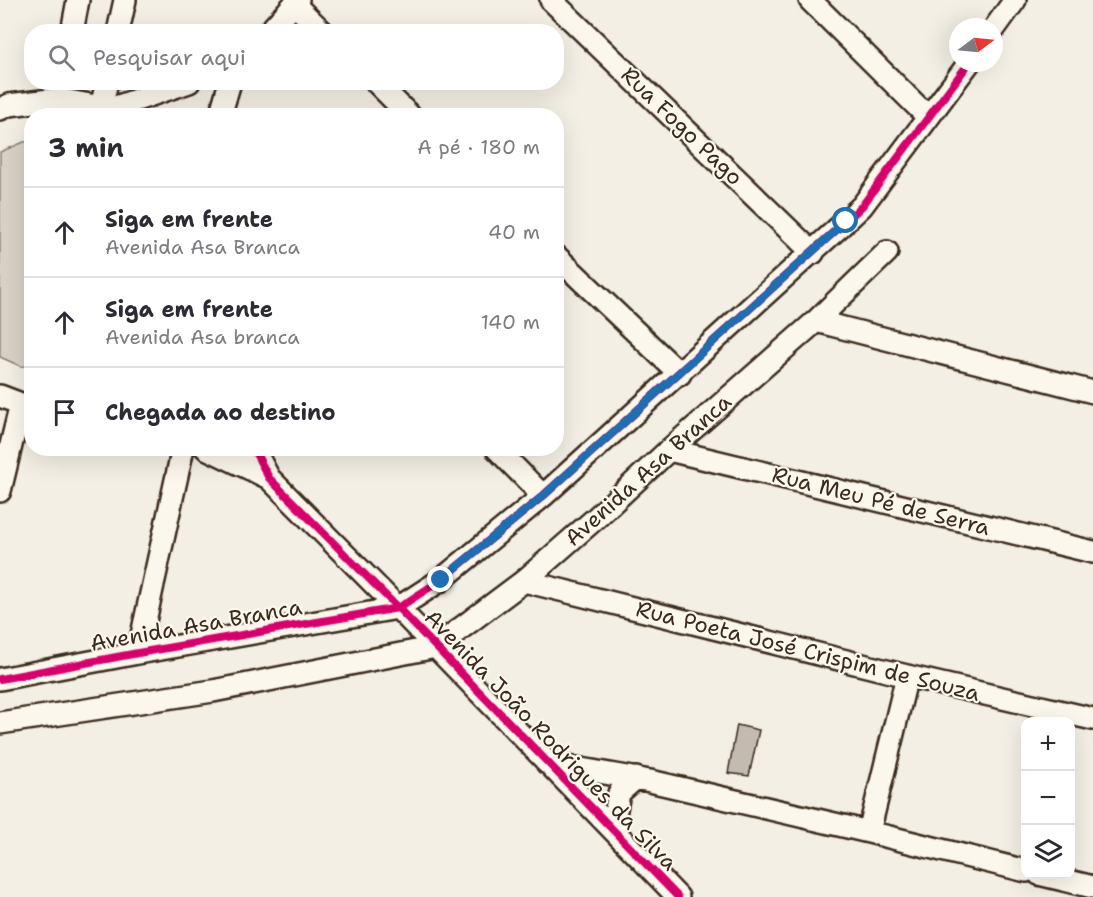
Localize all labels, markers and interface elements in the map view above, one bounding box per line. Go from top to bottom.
north arrow [949,18,1003,72]
search box [24,24,564,90]
icon: search [45,41,78,74]
text: Pesquisar aqui [93,43,246,72]
street label: Rua Fogo Pago [615,60,749,192]
text: 3 min [48,130,124,165]
text: A pé · 180 m [417,134,540,160]
text: Siga em frente [105,205,273,234]
route start [832,207,858,233]
icon: ahead [48,216,81,249]
text: 40 m [488,219,540,245]
text: Avenida Asa Branca [105,234,300,260]
text: Siga em frente [105,295,273,324]
icon: ahead [48,306,81,339]
text: 140 m [481,309,540,335]
text: Avenida Asa branca [105,324,300,350]
street label: Avenida Asa Branca [559,387,738,553]
icon: arrive [48,396,81,429]
text: Chegada ao destino [105,398,336,427]
street label: Rua Meu Pé de Serra [769,460,993,542]
route end [427,566,453,592]
street label: Avenida Asa Branca [88,592,304,658]
street label: Rua Poeta José Crispim de Souza [633,594,983,708]
street label: Avenida João Rodrigues da Silva [418,603,684,877]
map controls [1021,717,1075,879]
button: + [1021,717,1075,771]
button: − [1021,771,1075,825]
button: layers [1021,825,1075,879]

